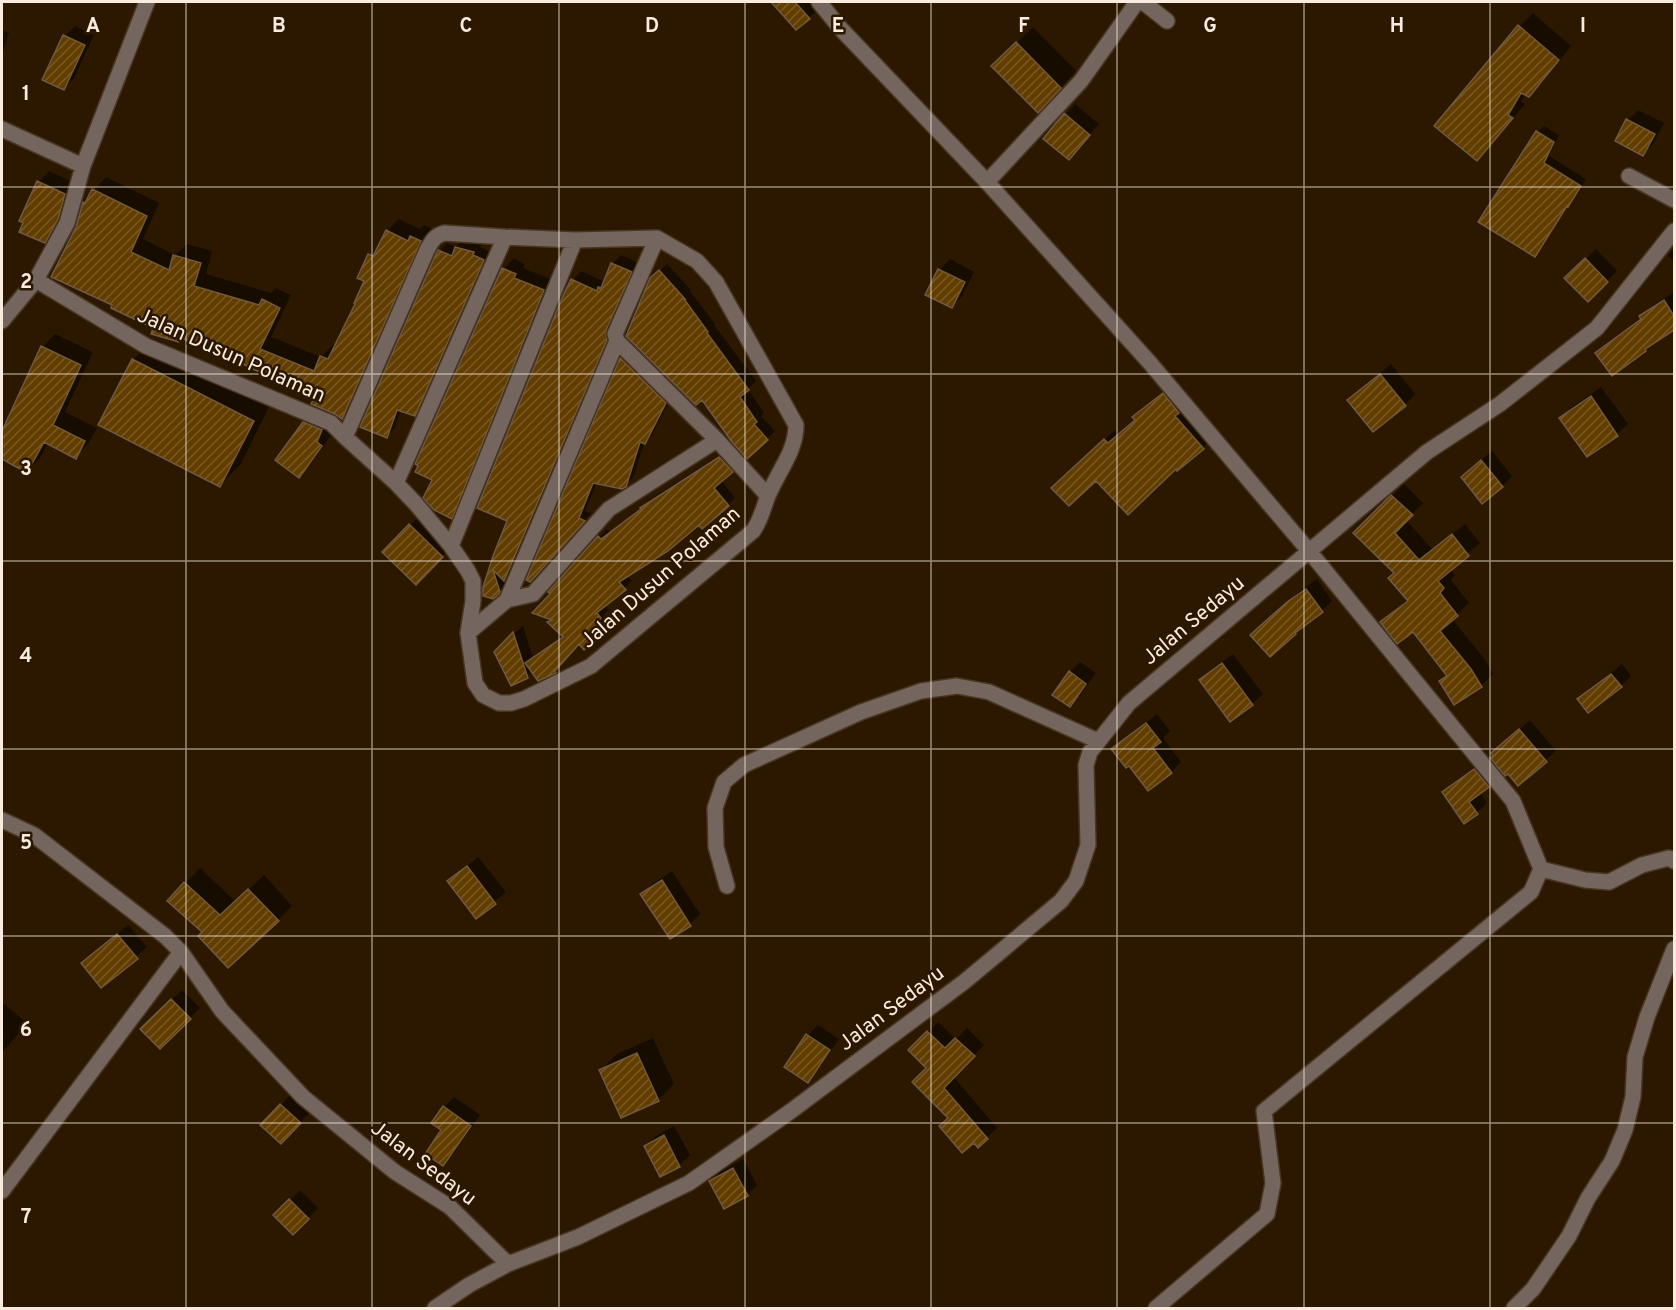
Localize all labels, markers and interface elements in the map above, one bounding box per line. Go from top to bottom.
text: A [86,14,100,40]
text: B [272,14,286,40]
text: C [460,14,472,40]
text: D [645,14,659,40]
text: E [832,14,844,40]
text: F [1018,14,1030,40]
text: G [1203,14,1217,40]
text: H [1390,14,1404,40]
text: I [1580,14,1586,40]
text: 1 [22,82,30,108]
text: 2 [20,270,32,296]
street label: Jalan Dusun Polaman [133,302,329,410]
text: 3 [20,457,32,483]
street label: Jalan Dusun Polaman [575,501,747,655]
street label: Jalan Sedayu [1137,570,1251,672]
text: 4 [20,644,32,670]
text: 5 [20,831,32,857]
street label: Jalan Sedayu [834,960,950,1058]
text: 6 [20,1018,32,1044]
street label: Jalan Sedayu [365,1115,481,1213]
text: 7 [21,1205,31,1231]

